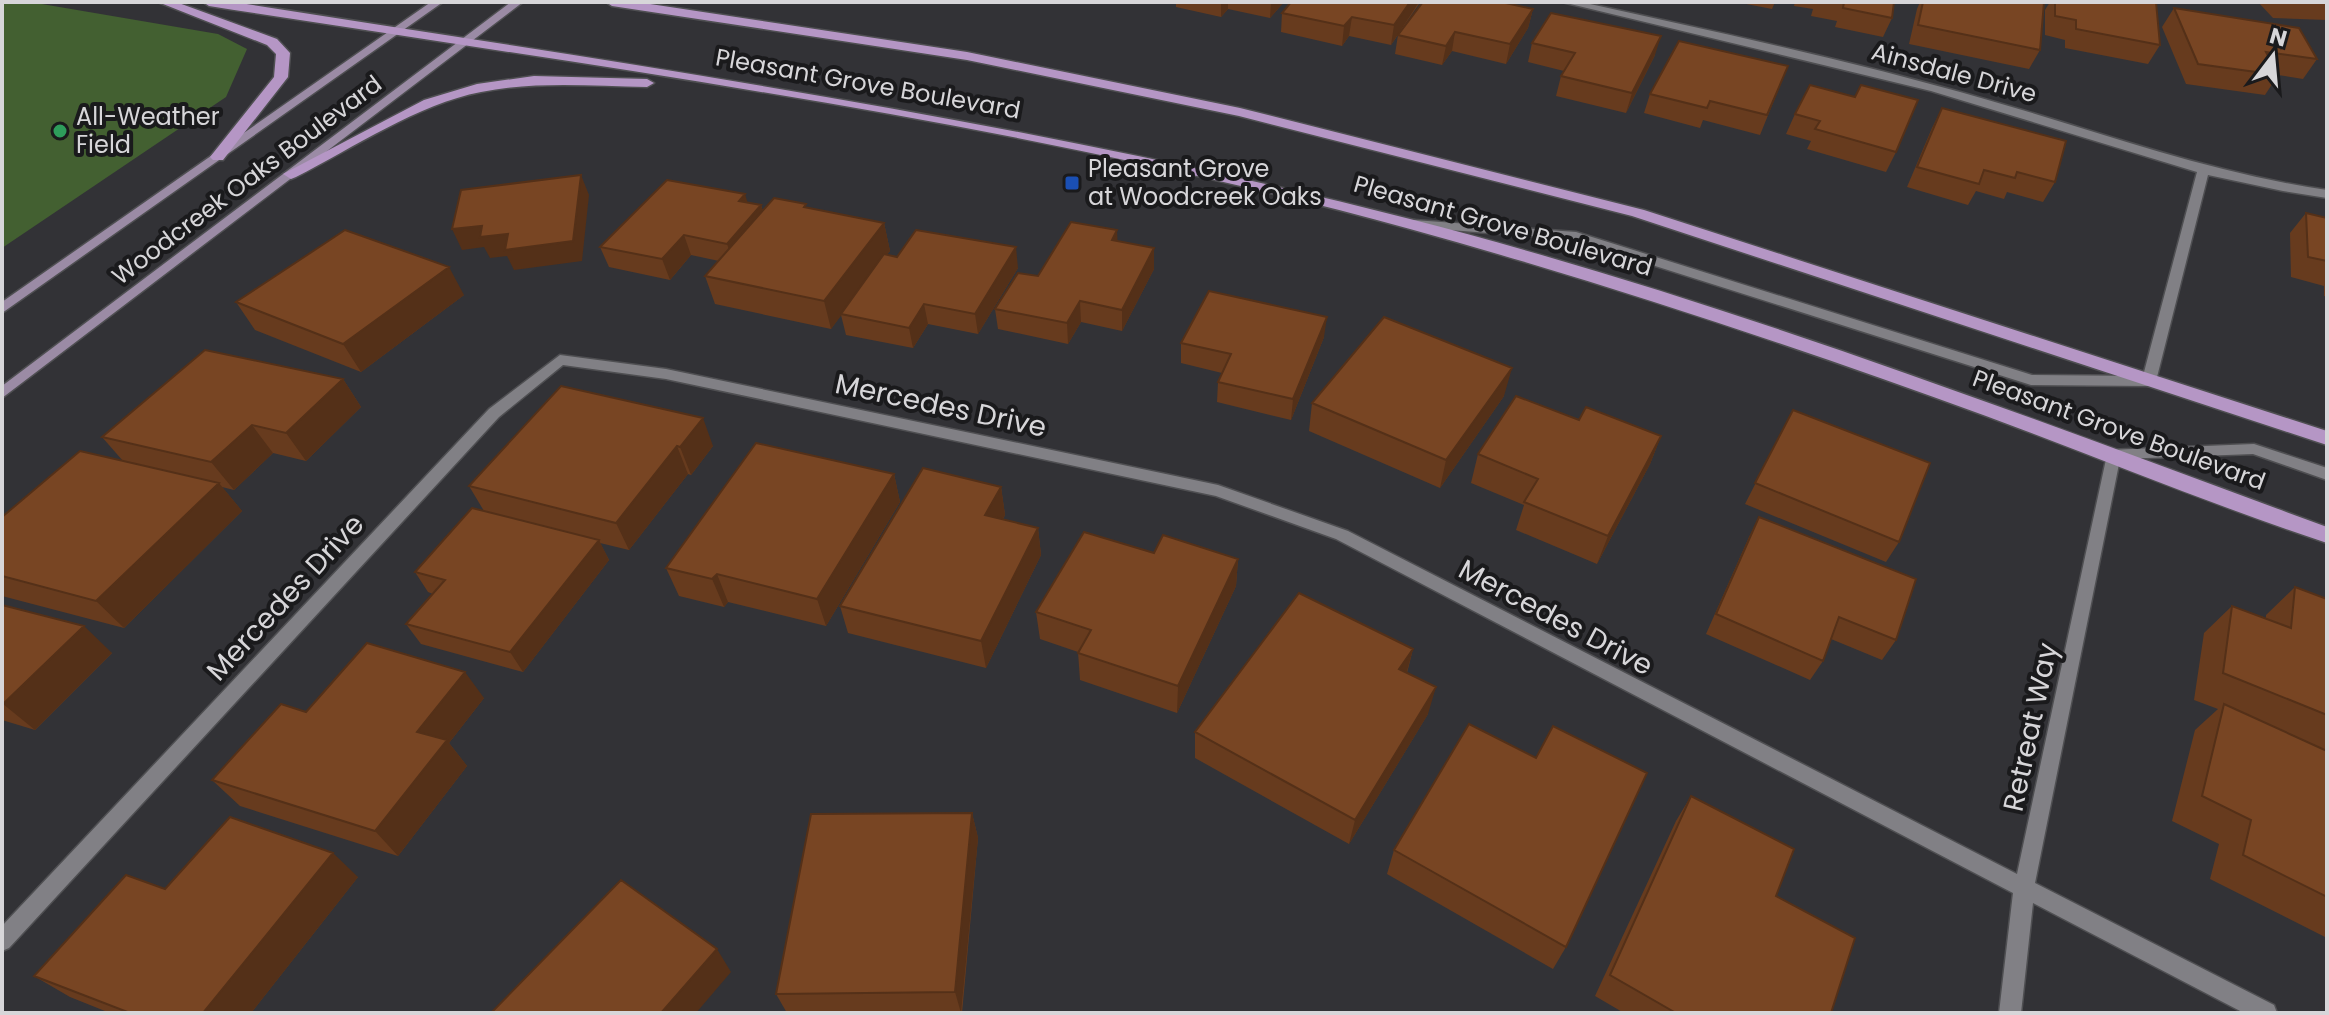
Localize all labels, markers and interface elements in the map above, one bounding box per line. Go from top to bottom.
north arrow [2233,16,2313,96]
text: N [2266,20,2291,54]
street label: Ainsdale Drive [1868,35,2040,110]
street label: Pleasant Grove Boulevard [713,40,1023,127]
street label: Woodcreek Oaks Boulevard [105,67,388,292]
place label: All-Weather Field [76,100,220,161]
marker: All-Weather Field [51,122,69,140]
place label: Pleasant Grove at Woodcreek Oaks [1088,152,1322,213]
street label: Pleasant Grove Boulevard [1350,167,1656,284]
marker: Pleasant Grove at Woodcreek Oaks [1063,174,1081,192]
street label: Pleasant Grove Boulevard [1968,361,2270,498]
street label: Mercedes Drive [832,364,1050,447]
street label: Mercedes Drive [198,505,373,689]
street label: Mercedes Drive [1452,550,1660,685]
street label: Retreat Way [1994,639,2067,815]

